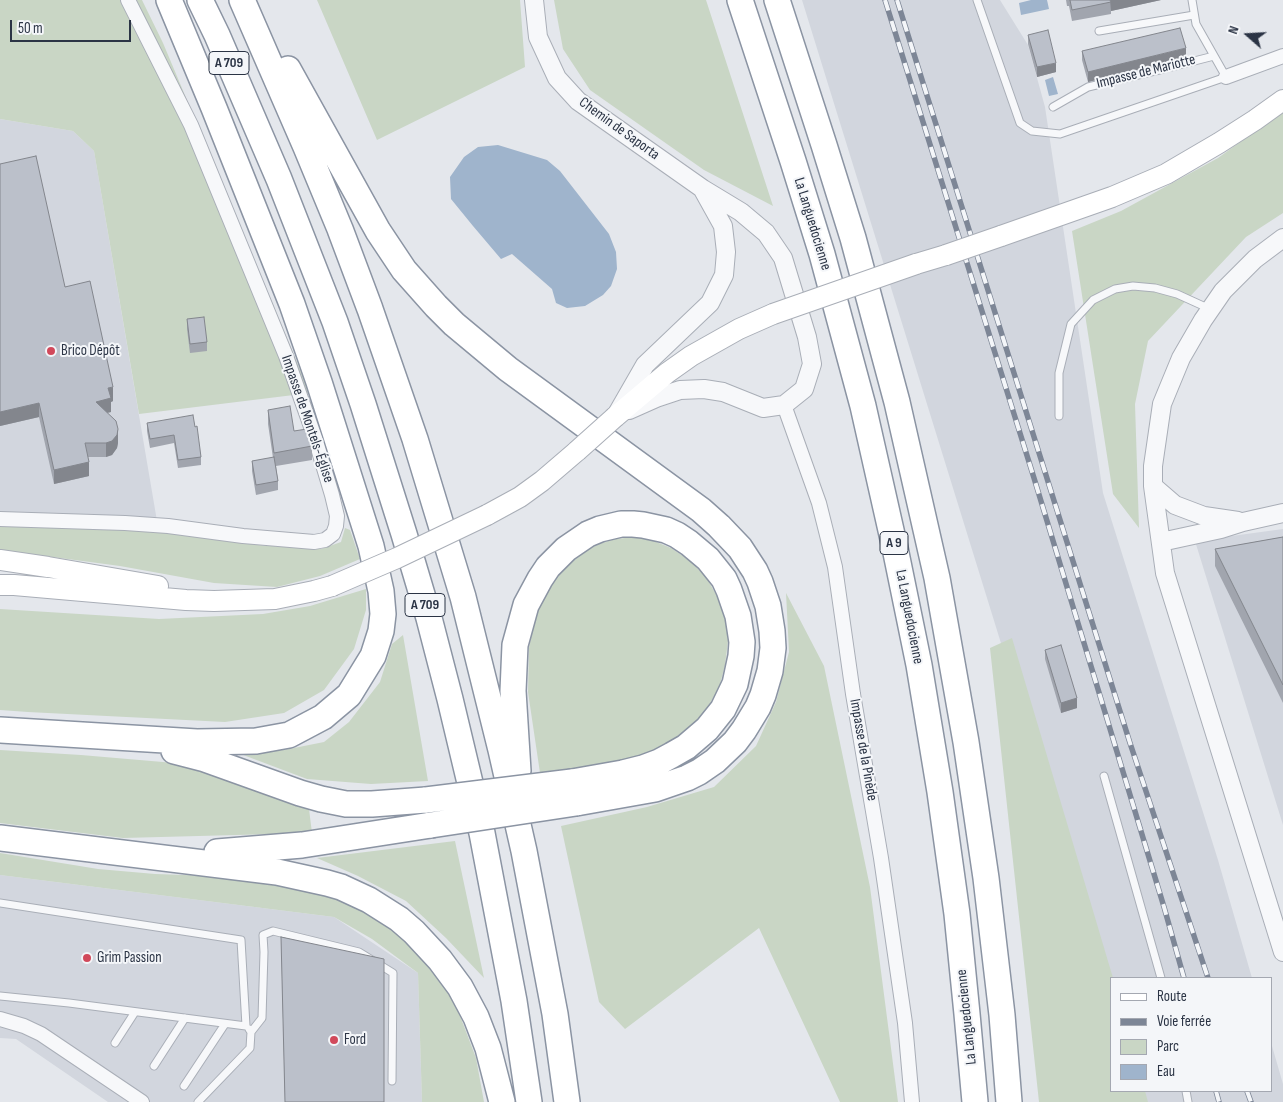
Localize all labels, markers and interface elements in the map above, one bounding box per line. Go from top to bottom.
scale bar [12,10,134,42]
north arrow [1223,10,1273,60]
text: 50 m [18,19,43,38]
text: N [1224,24,1243,36]
street label: Impasse de Mariotte [1095,51,1197,93]
road number: A 709 [209,52,249,74]
street label: Chemin de Saporta [575,94,663,164]
street label: La Languedocienne [789,176,835,272]
place label: Brico Dépôt [61,342,120,360]
marker: Brico Dépôt [45,345,57,357]
street label: Impasse de Montels-Église [277,353,337,485]
road number: A 9 [880,532,908,554]
street label: La Languedocienne [891,568,927,666]
road number: A 709 [405,594,445,616]
street label: Impasse de la Pinède [845,698,881,802]
place label: Grim Passion [97,949,162,967]
marker: Grim Passion [81,952,93,964]
street label: La Languedocienne [953,968,981,1066]
legend [1110,977,1273,1092]
text: Route [1157,987,1187,1006]
text: Voie ferrée [1157,1012,1211,1031]
place label: Ford [344,1031,366,1049]
marker: Ford [328,1034,340,1046]
text: Parc [1157,1037,1179,1056]
text: Eau [1157,1062,1175,1081]

